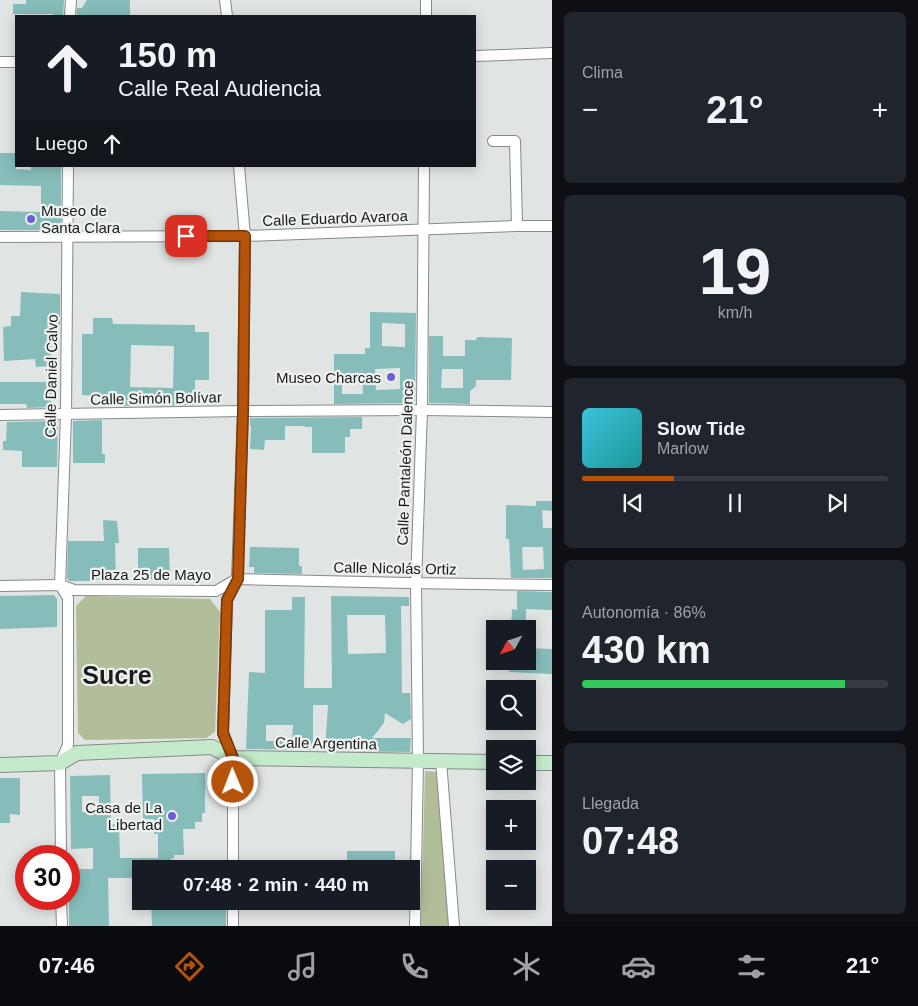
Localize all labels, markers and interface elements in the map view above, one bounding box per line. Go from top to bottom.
icon: ahead [35,35,100,100]
text: 150 m [118,35,217,74]
text: Clima [582,64,623,81]
text: Calle Real Audiencia [118,76,321,101]
text: 21° [706,89,764,131]
text: − [582,94,598,125]
text: + [872,94,888,125]
icon: ahead [98,130,126,158]
text: Luego [35,133,88,154]
place label: Museo de Santa Clara [41,202,121,236]
street label: Calle Eduardo Avaroa [262,207,409,229]
marker: Museo de Santa Clara [25,213,37,225]
pin [165,215,207,257]
icon: arrive [172,222,200,250]
text: 19 [699,235,771,308]
text: km/h [718,304,752,321]
street label: Calle Daniel Calvo [41,314,61,438]
place label: Museo Charcas [276,369,381,386]
marker: Museo Charcas [385,371,397,383]
street label: Calle Pantaleón Dalence [394,380,416,546]
street label: Calle Simón Bolívar [90,388,222,408]
text: Slow Tide [657,418,745,439]
text: Marlow [657,440,709,457]
icon: previous [619,489,647,517]
icon: pause [721,489,749,517]
icon: next [823,489,851,517]
street label: Calle Nicolás Ortiz [333,558,457,578]
street label: Plaza 25 de Mayo [91,566,211,583]
text: Autonomía · 86% [582,604,706,621]
north arrow [486,620,536,670]
map controls [486,620,536,910]
text: 430 km [582,629,711,671]
district label: Sucre [82,661,152,689]
button: search [486,680,536,730]
street label: Calle Argentina [275,734,378,752]
button: layers [486,740,536,790]
position arrow [206,755,258,807]
text: Llegada [582,795,639,812]
place label: Casa de La Libertad [85,799,163,833]
button: + [486,800,536,850]
marker: Casa de La Libertad [166,810,178,822]
text: 07:48 [582,820,679,862]
speed limit sign: 30 [15,845,80,910]
button: − [486,860,536,910]
text: 07:48 · 2 min · 440 m [183,874,369,895]
icon: directions [172,949,207,984]
icon: music [285,949,320,984]
icon: phone [397,949,432,984]
icon: climate [509,949,544,984]
icon: car [621,949,656,984]
icon: filters [734,949,769,984]
text: 07:46 [39,953,95,978]
text: 21° [846,953,879,978]

